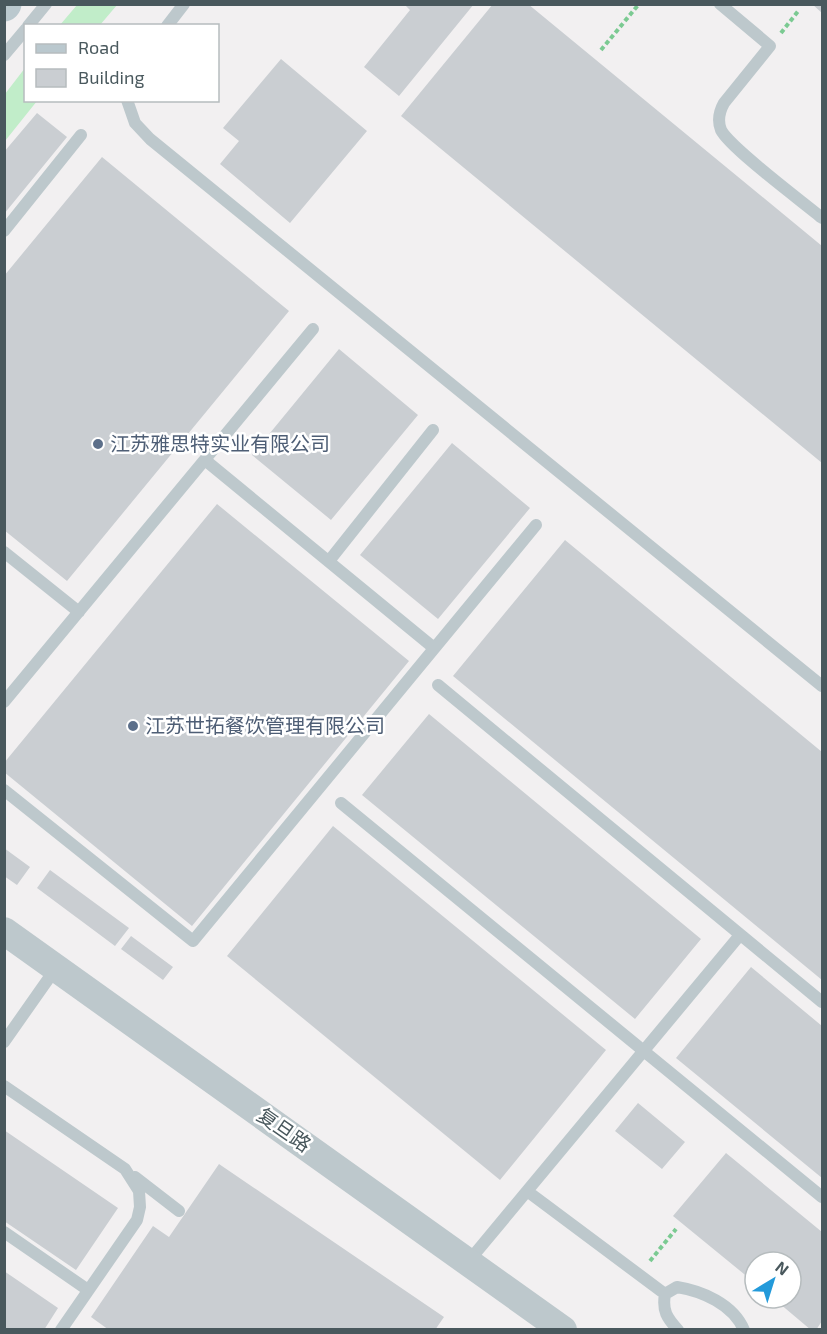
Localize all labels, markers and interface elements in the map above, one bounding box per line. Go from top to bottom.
legend [24,24,219,102]
text: Road [78,36,119,58]
text: Building [78,66,145,88]
place label: 江苏雅思特实业有限公司 [110,431,330,455]
marker: 江苏雅思特实业有限公司 [91,437,105,451]
place label: 江苏世拓餐饮管理有限公司 [145,713,385,737]
marker: 江苏世拓餐饮管理有限公司 [126,719,140,733]
street label: 复旦路 [253,1102,316,1156]
north arrow [743,1250,803,1310]
text: N [772,1257,793,1279]

